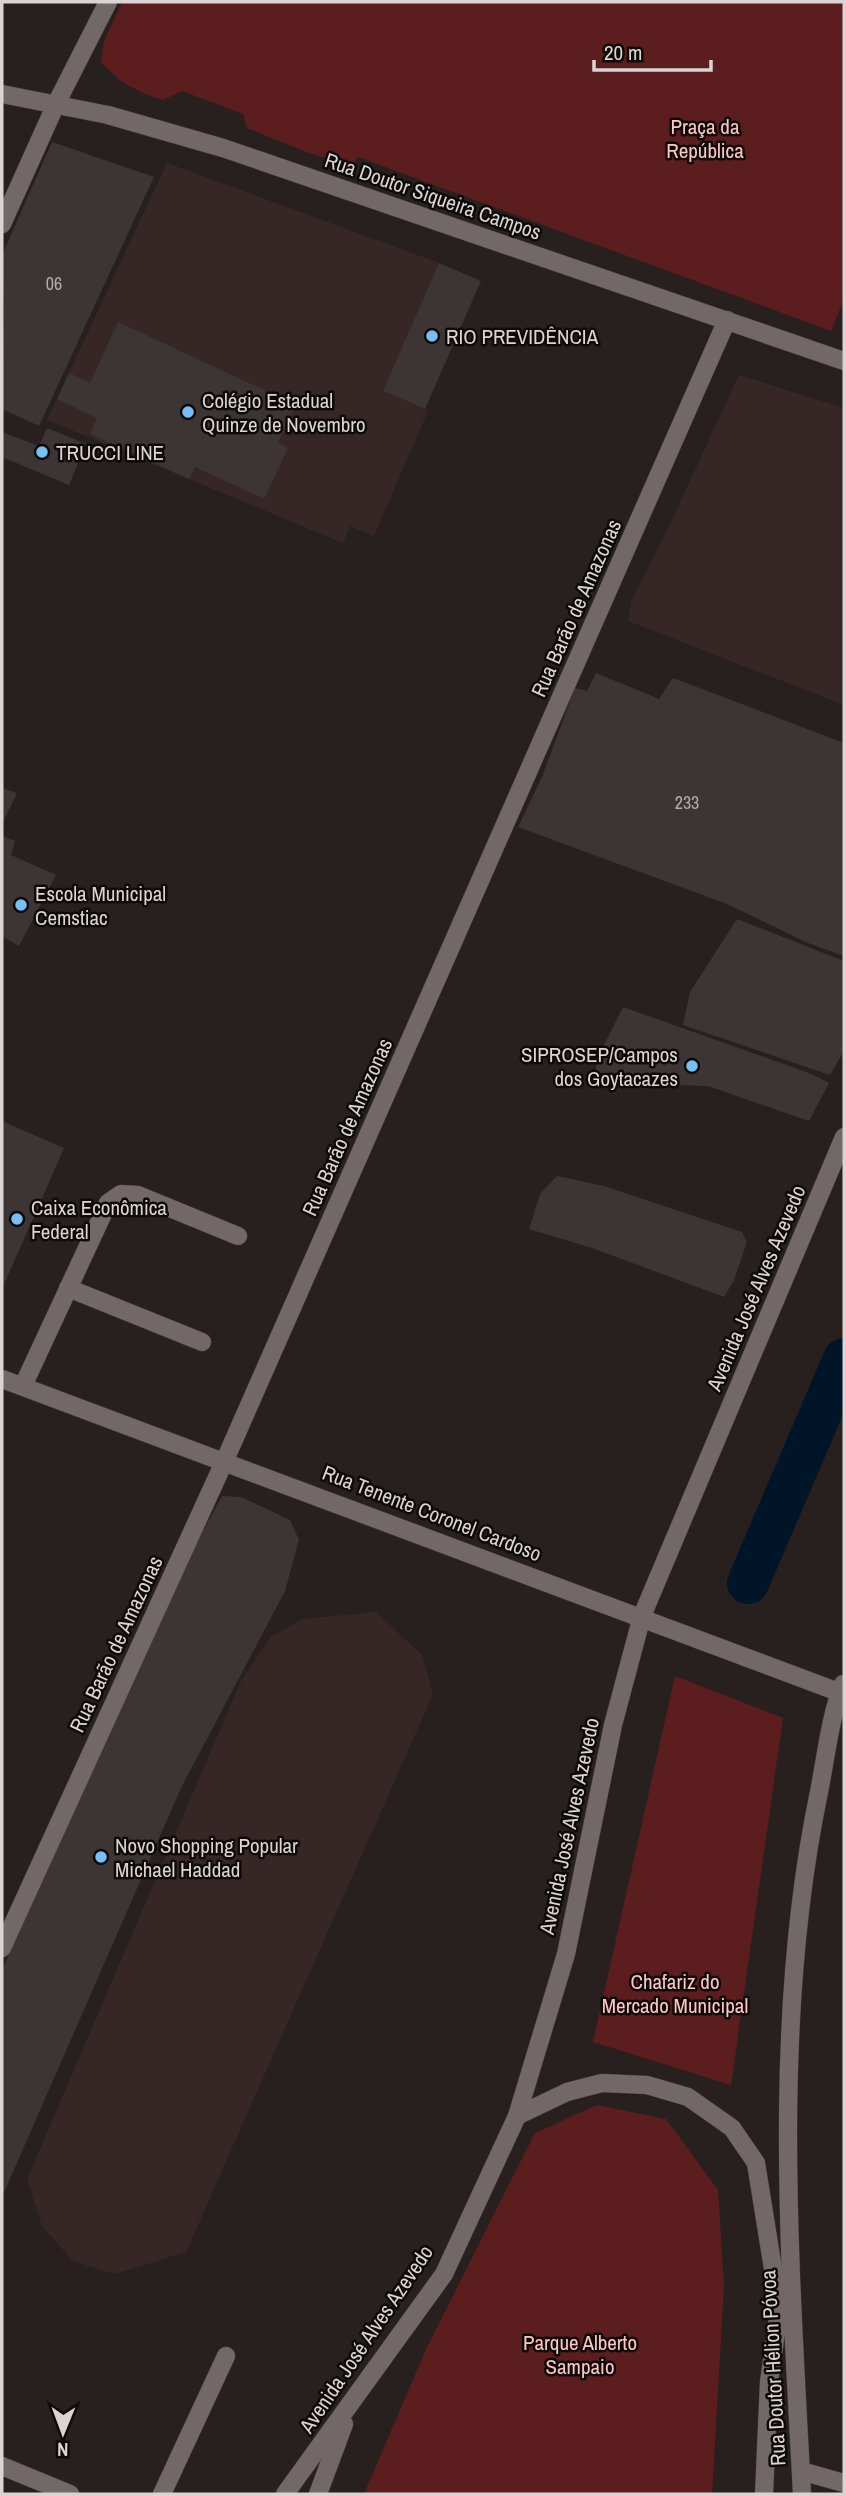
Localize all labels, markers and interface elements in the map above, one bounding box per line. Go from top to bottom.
scale bar [594,28,711,72]
text: 20 m [604,38,642,67]
park label: Praça da República [666,112,744,165]
street label: Rua Doutor Siqueira Campos [321,145,545,247]
house number: 06 [46,271,62,296]
place label: RIO PREVIDÊNCIA [446,322,599,351]
marker: RIO PREVIDÊNCIA [424,328,440,344]
place label: Colégio Estadual Quinze de Novembro [202,386,366,439]
marker: Colégio Estadual Quinze de Novembro [180,404,196,420]
place label: TRUCCI LINE [56,438,164,467]
marker: TRUCCI LINE [34,444,50,460]
street label: Rua Barão de Amazonas [524,515,628,701]
house number: 233 [675,790,699,815]
place label: Escola Municipal Cemstiac [35,879,166,932]
marker: Escola Municipal Cemstiac [13,897,29,913]
street label: Rua Barão de Amazonas [295,1034,399,1220]
place label: SIPROSEP/Campos dos Goytacazes [521,1040,678,1093]
marker: SIPROSEP/Campos dos Goytacazes [684,1058,700,1074]
street label: Avenida José Alves Azevedo [699,1181,812,1396]
place label: Caixa Econômica Federal [31,1193,167,1246]
marker: Caixa Econômica Federal [9,1211,25,1227]
street label: Rua Tenente Coronel Cardoso [318,1458,546,1568]
street label: Rua Barão de Amazonas [62,1551,170,1737]
street label: Avenida José Alves Azevedo [532,1715,606,1938]
place label: Novo Shopping Popular Michael Haddad [115,1831,298,1884]
marker: Novo Shopping Popular Michael Haddad [93,1849,109,1865]
park label: Chafariz do Mercado Municipal [602,1967,748,2020]
street label: Avenida José Alves Azevedo [292,2239,440,2439]
street label: Rua Doutor Hélion Póvoa [753,2269,793,2467]
park label: Parque Alberto Sampaio [523,2328,637,2381]
north arrow [28,2398,98,2468]
text: N [57,2437,69,2463]

